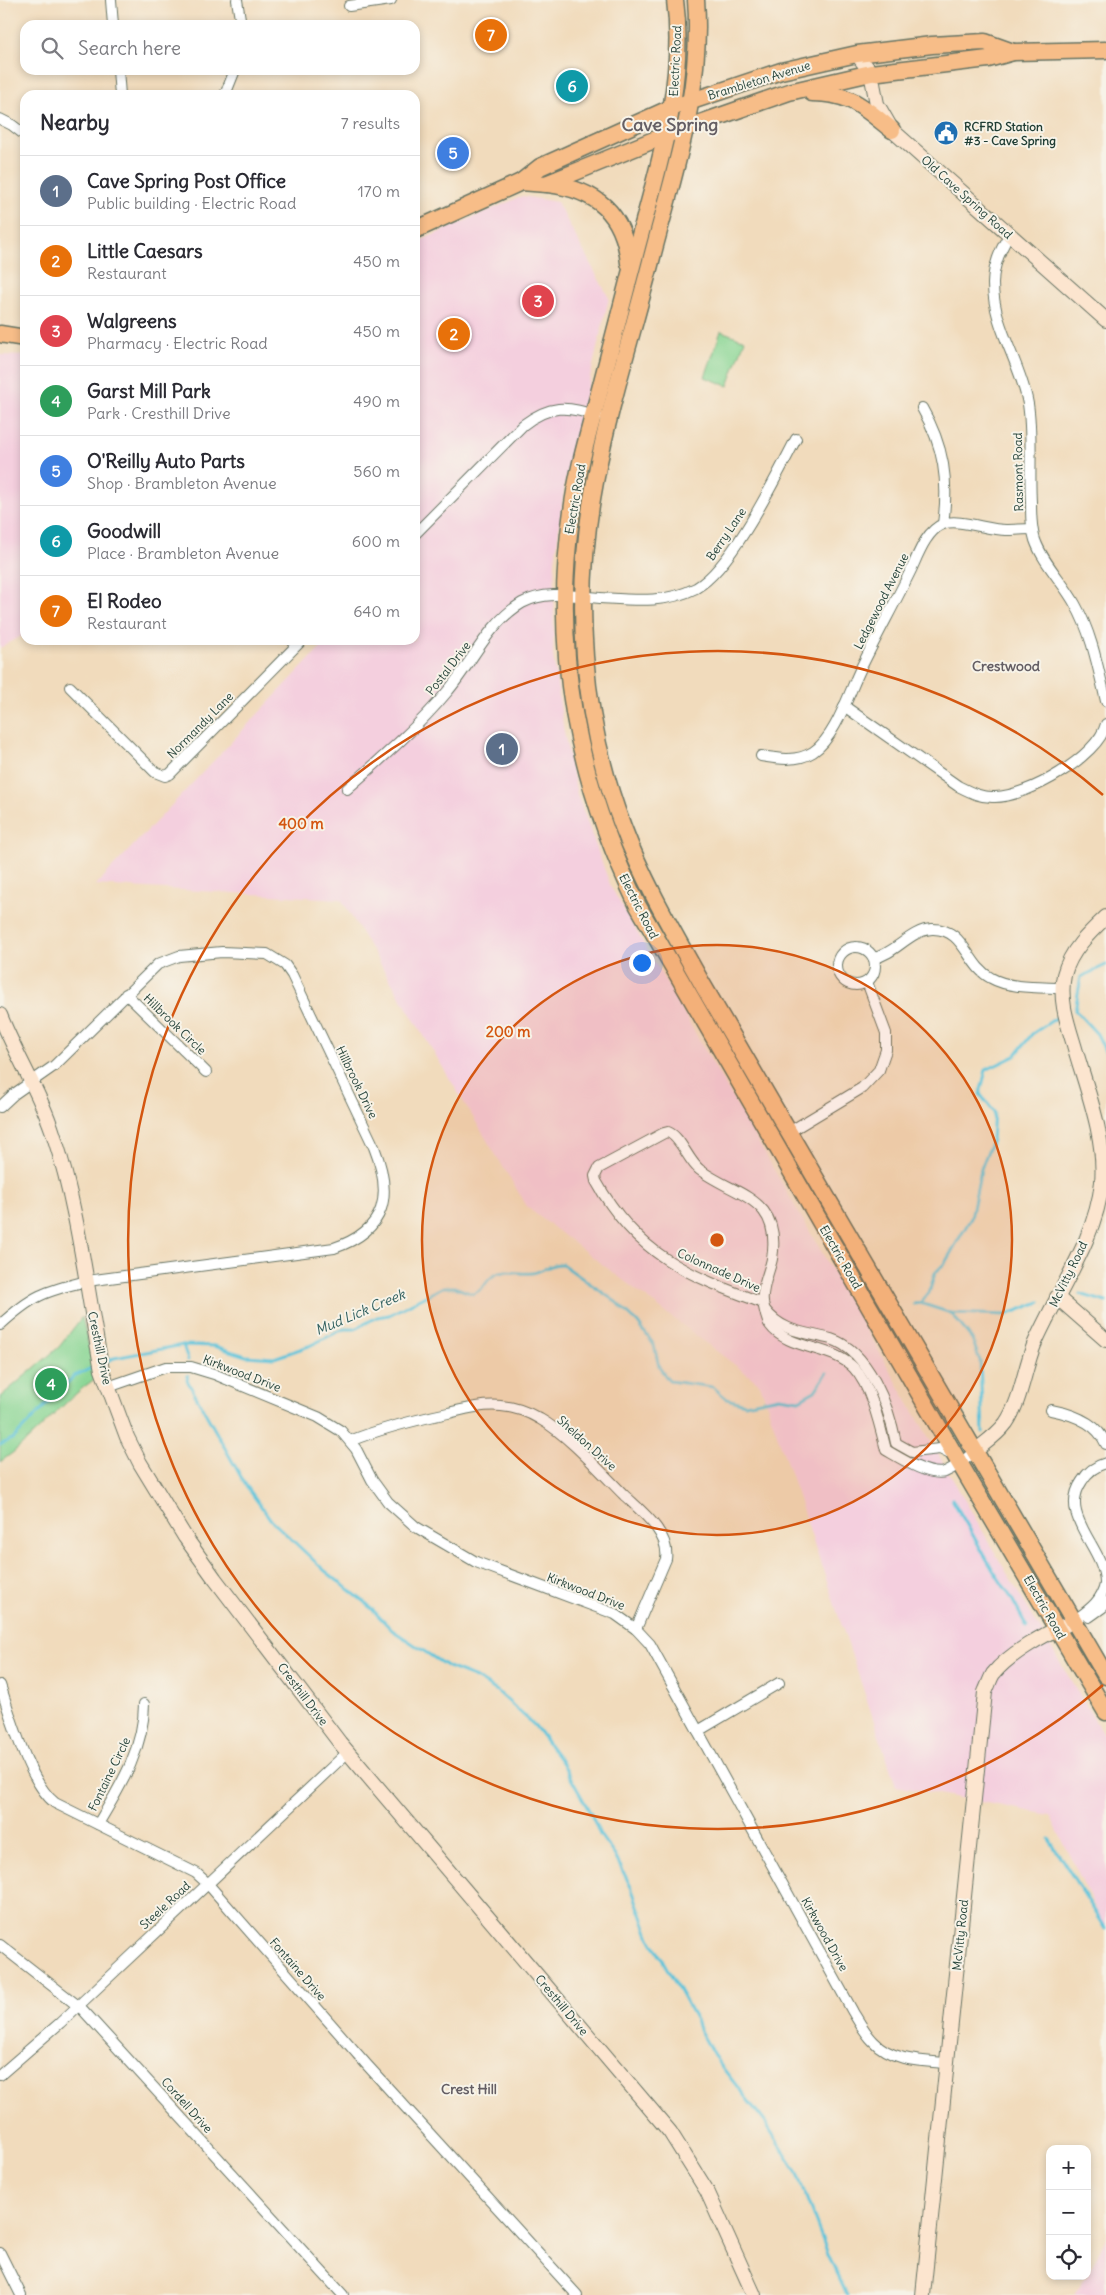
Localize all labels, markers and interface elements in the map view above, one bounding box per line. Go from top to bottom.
pin: 7 [475,16,507,54]
search box [20,20,420,75]
street label: Electric Road [666,25,684,97]
icon: search [38,34,66,62]
text: Search here [78,36,181,60]
street label: Brambleton Avenue [706,57,812,103]
pin: 6 [556,67,588,105]
text: Nearby [40,109,110,136]
text: 7 results [341,113,400,133]
district label: Cave Spring [622,113,718,136]
place label: RCFRD Station #3 - Cave Spring [964,119,1056,149]
public building icon: RCFRD Station #3 - Cave Spring [933,120,959,146]
pin: 5 [437,134,469,172]
street label: Old Cave Spring Road [918,152,1016,242]
text: Cave Spring Post Office [87,169,286,193]
text: 1 [53,181,59,201]
text: 170 m [357,181,400,201]
text: Public building · Electric Road [87,193,296,213]
text: Little Caesars [87,239,203,263]
text: 2 [52,251,60,271]
text: 450 m [353,251,400,271]
text: Restaurant [87,263,167,283]
pin: 3 [522,282,554,320]
text: Walgreens [87,309,177,333]
pin: 2 [438,315,470,353]
text: 3 [51,321,61,341]
text: 450 m [353,321,400,341]
text: Pharmacy · Electric Road [87,333,268,353]
text: Garst Mill Park [87,379,211,403]
text: 4 [51,391,61,411]
text: 490 m [353,391,400,411]
text: Park · Cresthill Drive [87,403,231,423]
street label: Rasmont Road [1010,432,1026,512]
text: O'Reilly Auto Parts [87,449,245,473]
text: 5 [51,461,61,481]
text: 560 m [353,461,400,481]
street label: Electric Road [561,463,589,535]
text: Shop · Brambleton Avenue [87,473,277,493]
street label: Berry Lane [703,505,749,563]
text: Goodwill [87,519,161,543]
text: 6 [51,531,61,551]
text: 600 m [352,531,400,551]
text: Place · Brambleton Avenue [87,543,279,563]
street label: Ledgewood Avenue [850,550,912,652]
text: El Rodeo [87,589,162,613]
text: 7 [52,601,60,621]
text: 640 m [353,601,400,621]
text: Restaurant [87,613,167,633]
street label: Postal Drive [422,638,474,698]
district label: Crestwood [972,657,1041,675]
street label: Normandy Lane [164,689,236,761]
pin: 1 [486,730,518,768]
text: 400 m [278,814,324,833]
street label: Electric Road [616,871,662,941]
your location [629,950,655,976]
street label: Hillbrook Circle [141,990,209,1058]
text: 200 m [486,1022,530,1041]
street label: Hillbrook Drive [333,1043,381,1121]
street label: Electric Road [817,1222,865,1292]
centre of rings [708,1231,726,1249]
street label: McVitty Road [1046,1239,1090,1309]
street label: Colonnade Drive [675,1245,763,1295]
water label: Mud Lick Creek [312,1285,408,1339]
street label: Cresthill Drive [85,1310,115,1386]
street label: Kirkwood Drive [201,1351,283,1395]
pin: 4 [35,1365,67,1403]
street label: Sheldon Drive [554,1412,620,1474]
street label: Kirkwood Drive [545,1569,627,1613]
street label: Electric Road [1021,1572,1069,1642]
street label: Cresthill Drive [275,1660,331,1728]
street label: Fontaine Circle [85,1735,133,1813]
street label: Steele Road [137,1878,193,1932]
street label: Kirkwood Drive [798,1894,852,1974]
street label: McVitty Road [949,1899,971,1971]
street label: Fontaine Drive [267,1935,329,2003]
street label: Cresthill Drive [532,1972,592,2038]
street label: Cordell Drive [158,2074,216,2136]
district label: Crest Hill [441,2080,497,2098]
map controls [1046,2145,1091,2280]
button: + [1046,2145,1091,2190]
button: − [1046,2190,1091,2235]
button: locate [1046,2235,1091,2280]

